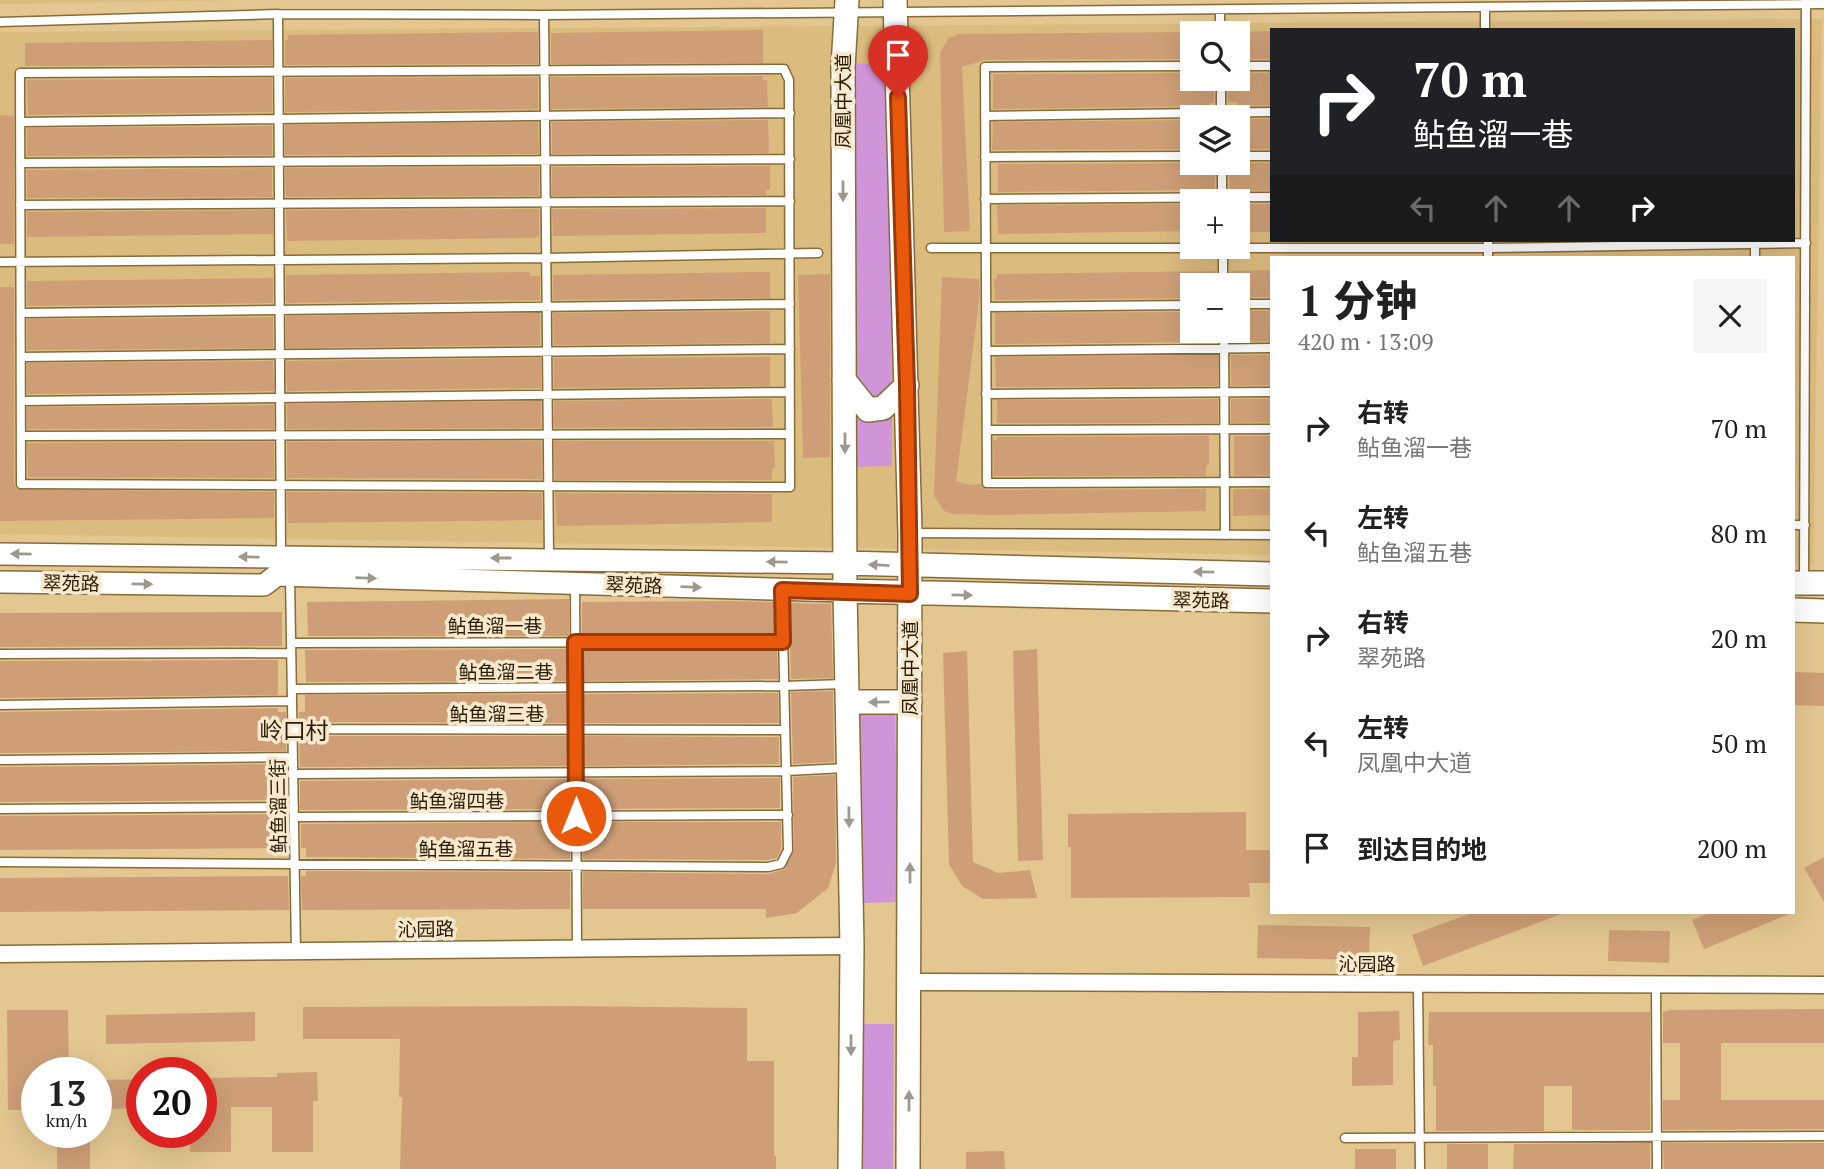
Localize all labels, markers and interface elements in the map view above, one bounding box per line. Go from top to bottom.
map controls [1180,21,1250,343]
button: search [1180,21,1250,91]
pin [868,25,928,97]
icon: arrive [879,36,917,74]
text: 70 m [1413,46,1527,111]
street label: 凤凰中大道 [830,53,855,149]
icon: right [1298,56,1389,147]
button: layers [1180,105,1250,175]
text: 鲇鱼溜一巷 [1413,113,1573,155]
one-way arrow [837,180,849,202]
button: + [1180,189,1250,259]
icon: left [1404,189,1442,227]
icon: ahead [1477,189,1515,227]
icon: ahead [1550,189,1588,227]
icon: right [1623,189,1661,227]
text: 1 分钟 [1298,272,1417,328]
button: − [1180,273,1250,343]
button: close [1693,279,1767,353]
text: 420 m · 13:09 [1298,326,1433,357]
text: 右转 [1357,395,1409,429]
icon: right [1298,409,1336,447]
text: 70 m [1711,411,1767,445]
one-way arrow [839,432,851,454]
text: 鲇鱼溜一巷 [1357,432,1472,463]
text: 左转 [1357,500,1409,534]
icon: left [1298,514,1336,552]
text: 80 m [1711,516,1767,550]
text: 鲇鱼溜五巷 [1357,537,1472,568]
one-way arrow [10,549,32,560]
one-way arrow [237,552,259,563]
one-way arrow [489,552,511,564]
one-way arrow [766,557,788,568]
one-way arrow [867,559,889,570]
one-way arrow [1193,567,1215,578]
street label: 翠苑路 [42,570,100,595]
street label: 翠苑路 [605,571,663,598]
one-way arrow [355,572,377,583]
one-way arrow [131,578,153,589]
one-way arrow [680,581,702,593]
street label: 翠苑路 [1172,587,1230,612]
one-way arrow [952,590,974,601]
text: 右转 [1357,605,1409,639]
street label: 鲇鱼溜一巷 [447,613,543,638]
icon: right [1298,619,1336,657]
street label: 凤凰中大道 [897,620,922,716]
text: 20 m [1711,621,1767,655]
text: 翠苑路 [1357,642,1426,673]
street label: 鲇鱼溜二巷 [458,659,554,684]
one-way arrow [867,696,889,708]
street label: 鲇鱼溜三巷 [449,701,545,726]
text: 左转 [1357,710,1409,744]
district label: 岭口村 [260,715,329,746]
icon: left [1298,724,1336,762]
text: 50 m [1711,726,1767,760]
text: 凤凰中大道 [1357,747,1472,778]
street label: 鲇鱼溜三街 [264,758,291,854]
position arrow [539,779,613,853]
street label: 鲇鱼溜四巷 [409,788,505,813]
one-way arrow [844,806,855,828]
icon: arrive [1298,829,1336,867]
text: 200 m [1697,831,1767,865]
text: 到达目的地 [1357,832,1487,866]
street label: 鲇鱼溜五巷 [418,836,514,861]
one-way arrow [904,862,916,884]
street label: 沁园路 [397,916,455,941]
street label: 沁园路 [1338,951,1396,976]
one-way arrow [845,1034,857,1056]
speed limit sign: 20 [126,1057,217,1148]
text: 13 [47,1070,86,1116]
one-way arrow [903,1090,915,1112]
text: km/h [46,1108,87,1132]

